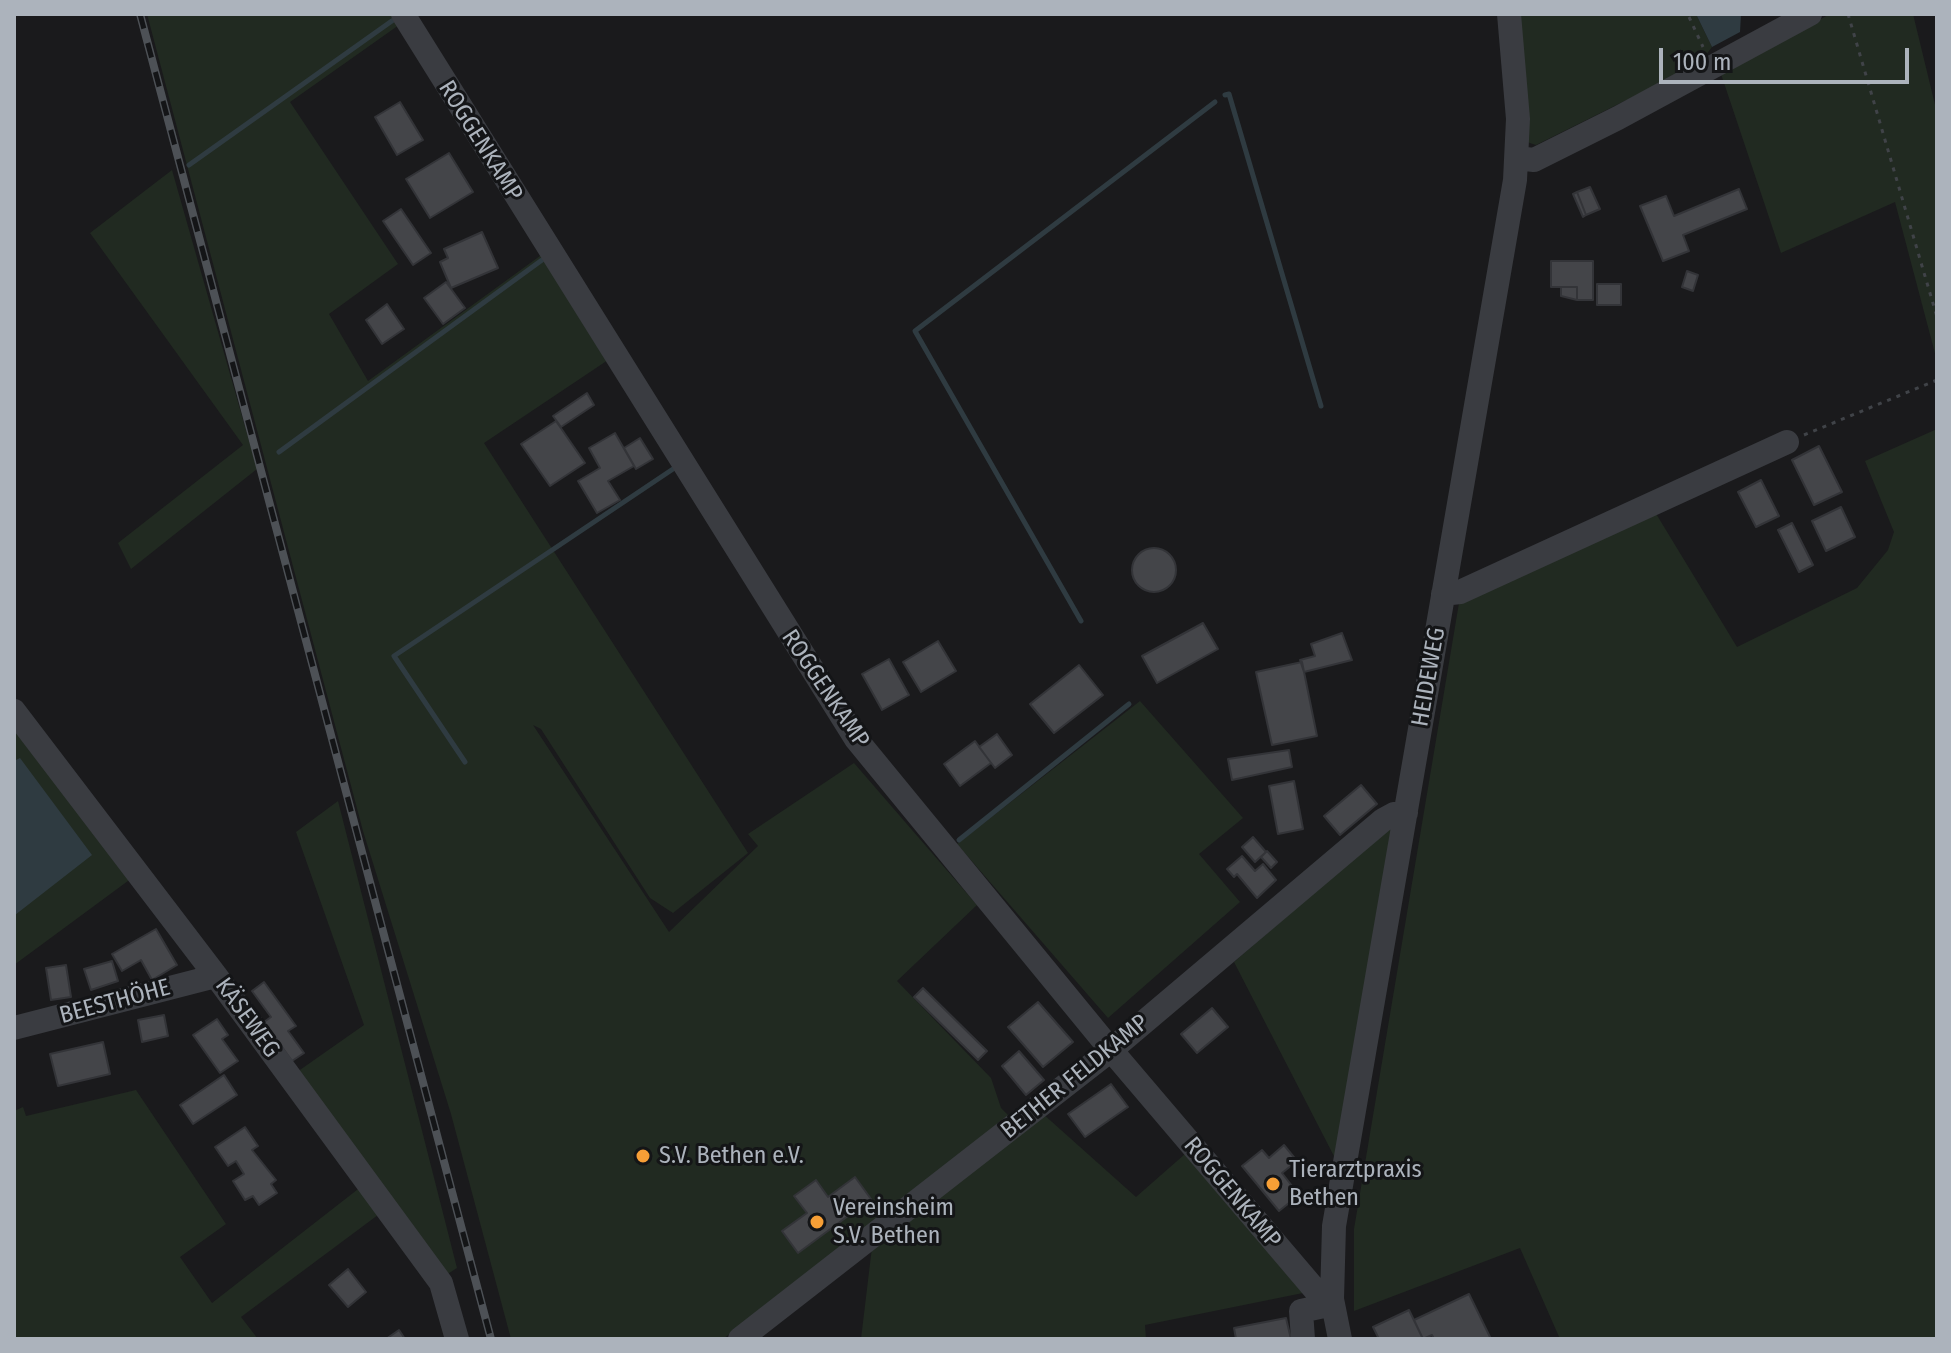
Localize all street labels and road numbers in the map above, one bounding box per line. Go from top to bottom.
street label: ROGGENKAMP [432,76,528,206]
street label: ROGGENKAMP [775,624,875,754]
street label: HEIDEWEG [1406,625,1452,729]
street label: BEESTHÖHE [57,973,173,1031]
street label: KÄSEWEG [209,973,285,1063]
street label: BETHER FELDKAMP [995,1009,1155,1145]
street label: ROGGENKAMP [1177,1132,1287,1254]

